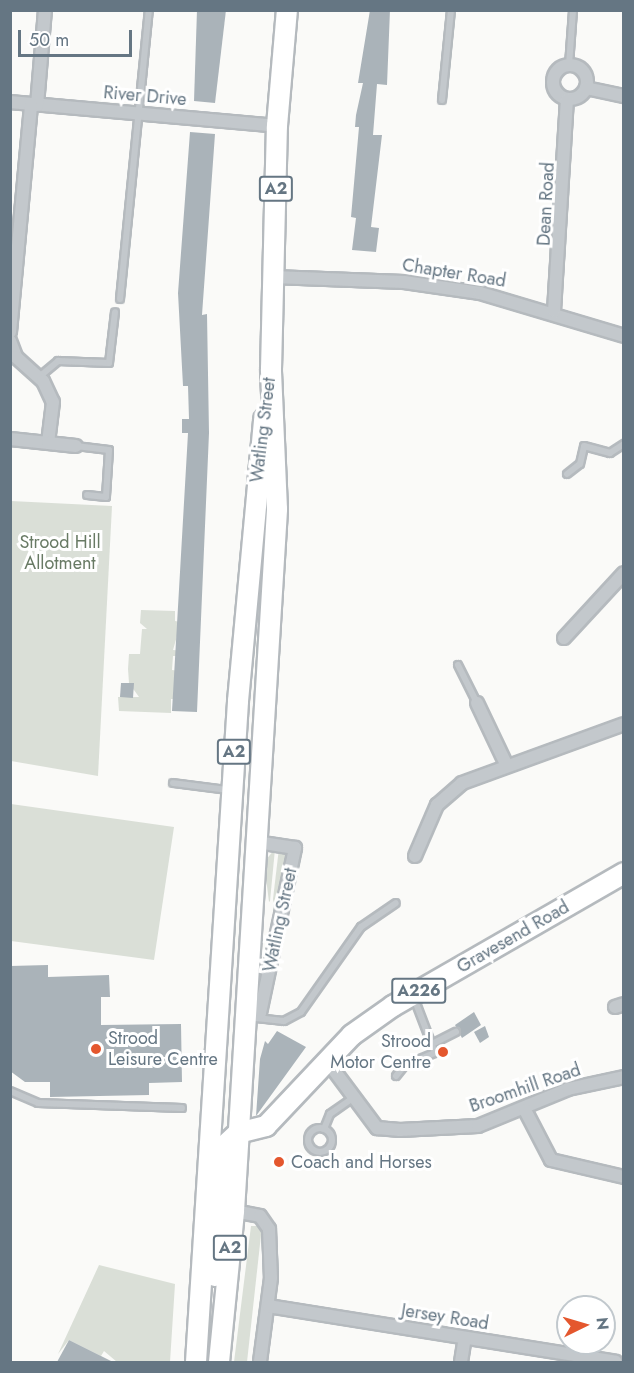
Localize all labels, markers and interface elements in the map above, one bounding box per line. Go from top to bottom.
scale bar [21,18,135,56]
text: 50 m [29,27,69,53]
street label: River Drive [103,82,187,110]
street label: Dean Road [533,162,559,246]
road number: A2 [258,176,294,202]
street label: Chapter Road [401,254,507,292]
street label: Watling Street [246,376,280,484]
park label: Strood Hill Allotment [19,532,101,574]
road number: A2 [216,739,252,765]
street label: Watling Street [258,866,302,974]
street label: Gravesend Road [453,896,573,978]
road number: A226 [390,978,448,1004]
place label: Strood Leisure Centre [108,1028,218,1070]
place label: Strood Motor Centre [330,1031,431,1074]
marker: Strood Leisure Centre [89,1042,103,1056]
marker: Strood Motor Centre [436,1045,450,1059]
street label: Broomhill Road [467,1059,583,1117]
place label: Coach and Horses [291,1151,432,1173]
marker: Coach and Horses [272,1155,286,1169]
road number: A2 [212,1235,248,1261]
north arrow [556,1295,616,1355]
street label: Jersey Road [400,1299,490,1335]
text: N [590,1316,614,1331]

